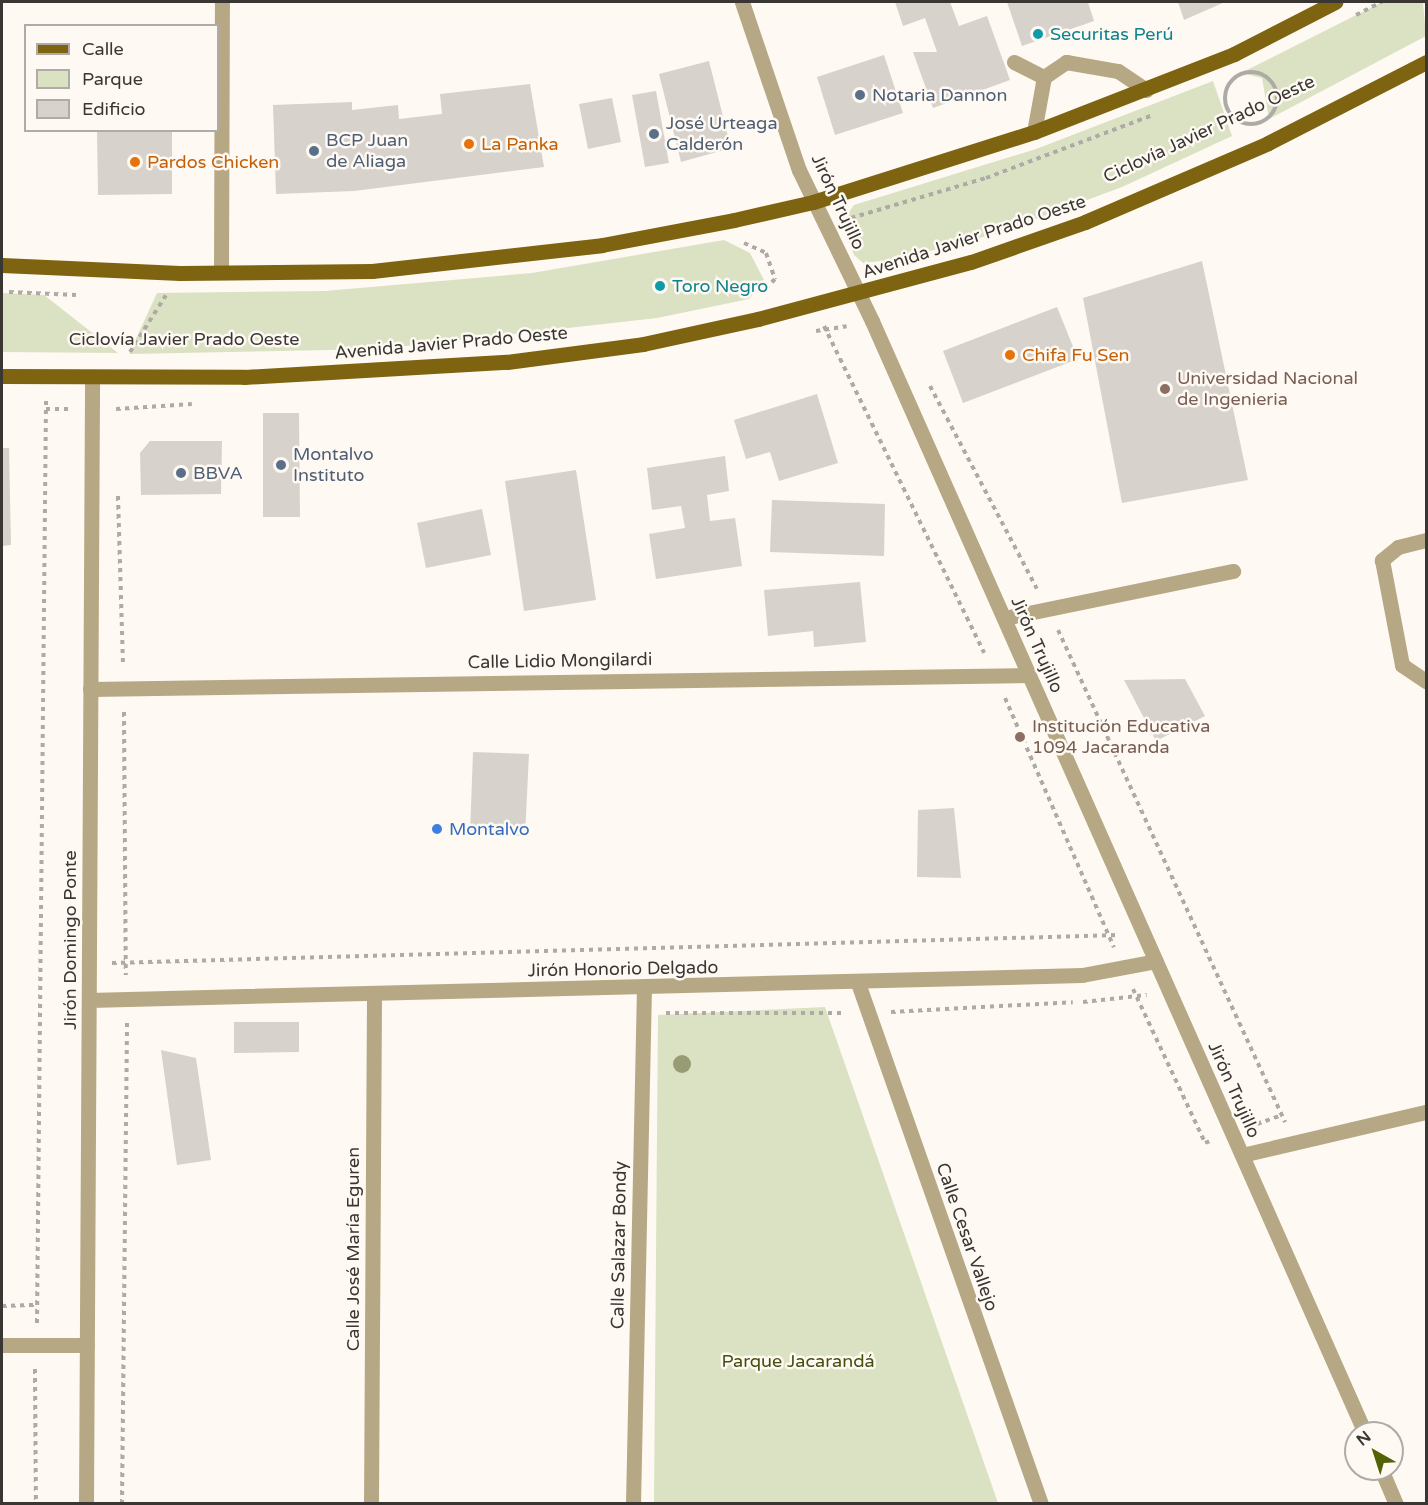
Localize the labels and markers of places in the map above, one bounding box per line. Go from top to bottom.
place label: Securitas Perú [1050,23,1173,45]
marker: Securitas Perú [1031,27,1045,41]
place label: Notaria Dannon [872,84,1008,106]
marker: Notaria Dannon [853,88,867,102]
place label: José Urteaga Calderón [666,113,778,156]
marker: José Urteaga Calderón [647,127,661,141]
place label: BCP Juan de Aliaga [326,130,408,172]
place label: La Panka [481,133,559,155]
marker: La Panka [462,137,476,151]
marker: BCP Juan de Aliaga [307,144,321,158]
place label: Pardos Chicken [147,151,279,173]
marker: Pardos Chicken [128,155,142,169]
place label: Toro Negro [672,275,768,297]
marker: Toro Negro [653,279,667,293]
place label: Chifa Fu Sen [1022,344,1130,366]
marker: Chifa Fu Sen [1003,348,1017,362]
place label: Universidad Nacional de Ingenieria [1177,368,1358,410]
marker: Universidad Nacional de Ingenieria [1158,382,1172,396]
place label: Montalvo Instituto [293,444,374,486]
marker: Montalvo Instituto [274,458,288,472]
place label: BBVA [193,462,243,484]
marker: BBVA [174,466,188,480]
place label: Institución Educativa 1094 Jacaranda [1032,716,1210,758]
marker: Institución Educativa 1094 Jacaranda [1013,730,1027,744]
place label: Montalvo [449,818,530,840]
marker: Montalvo [430,822,444,836]

